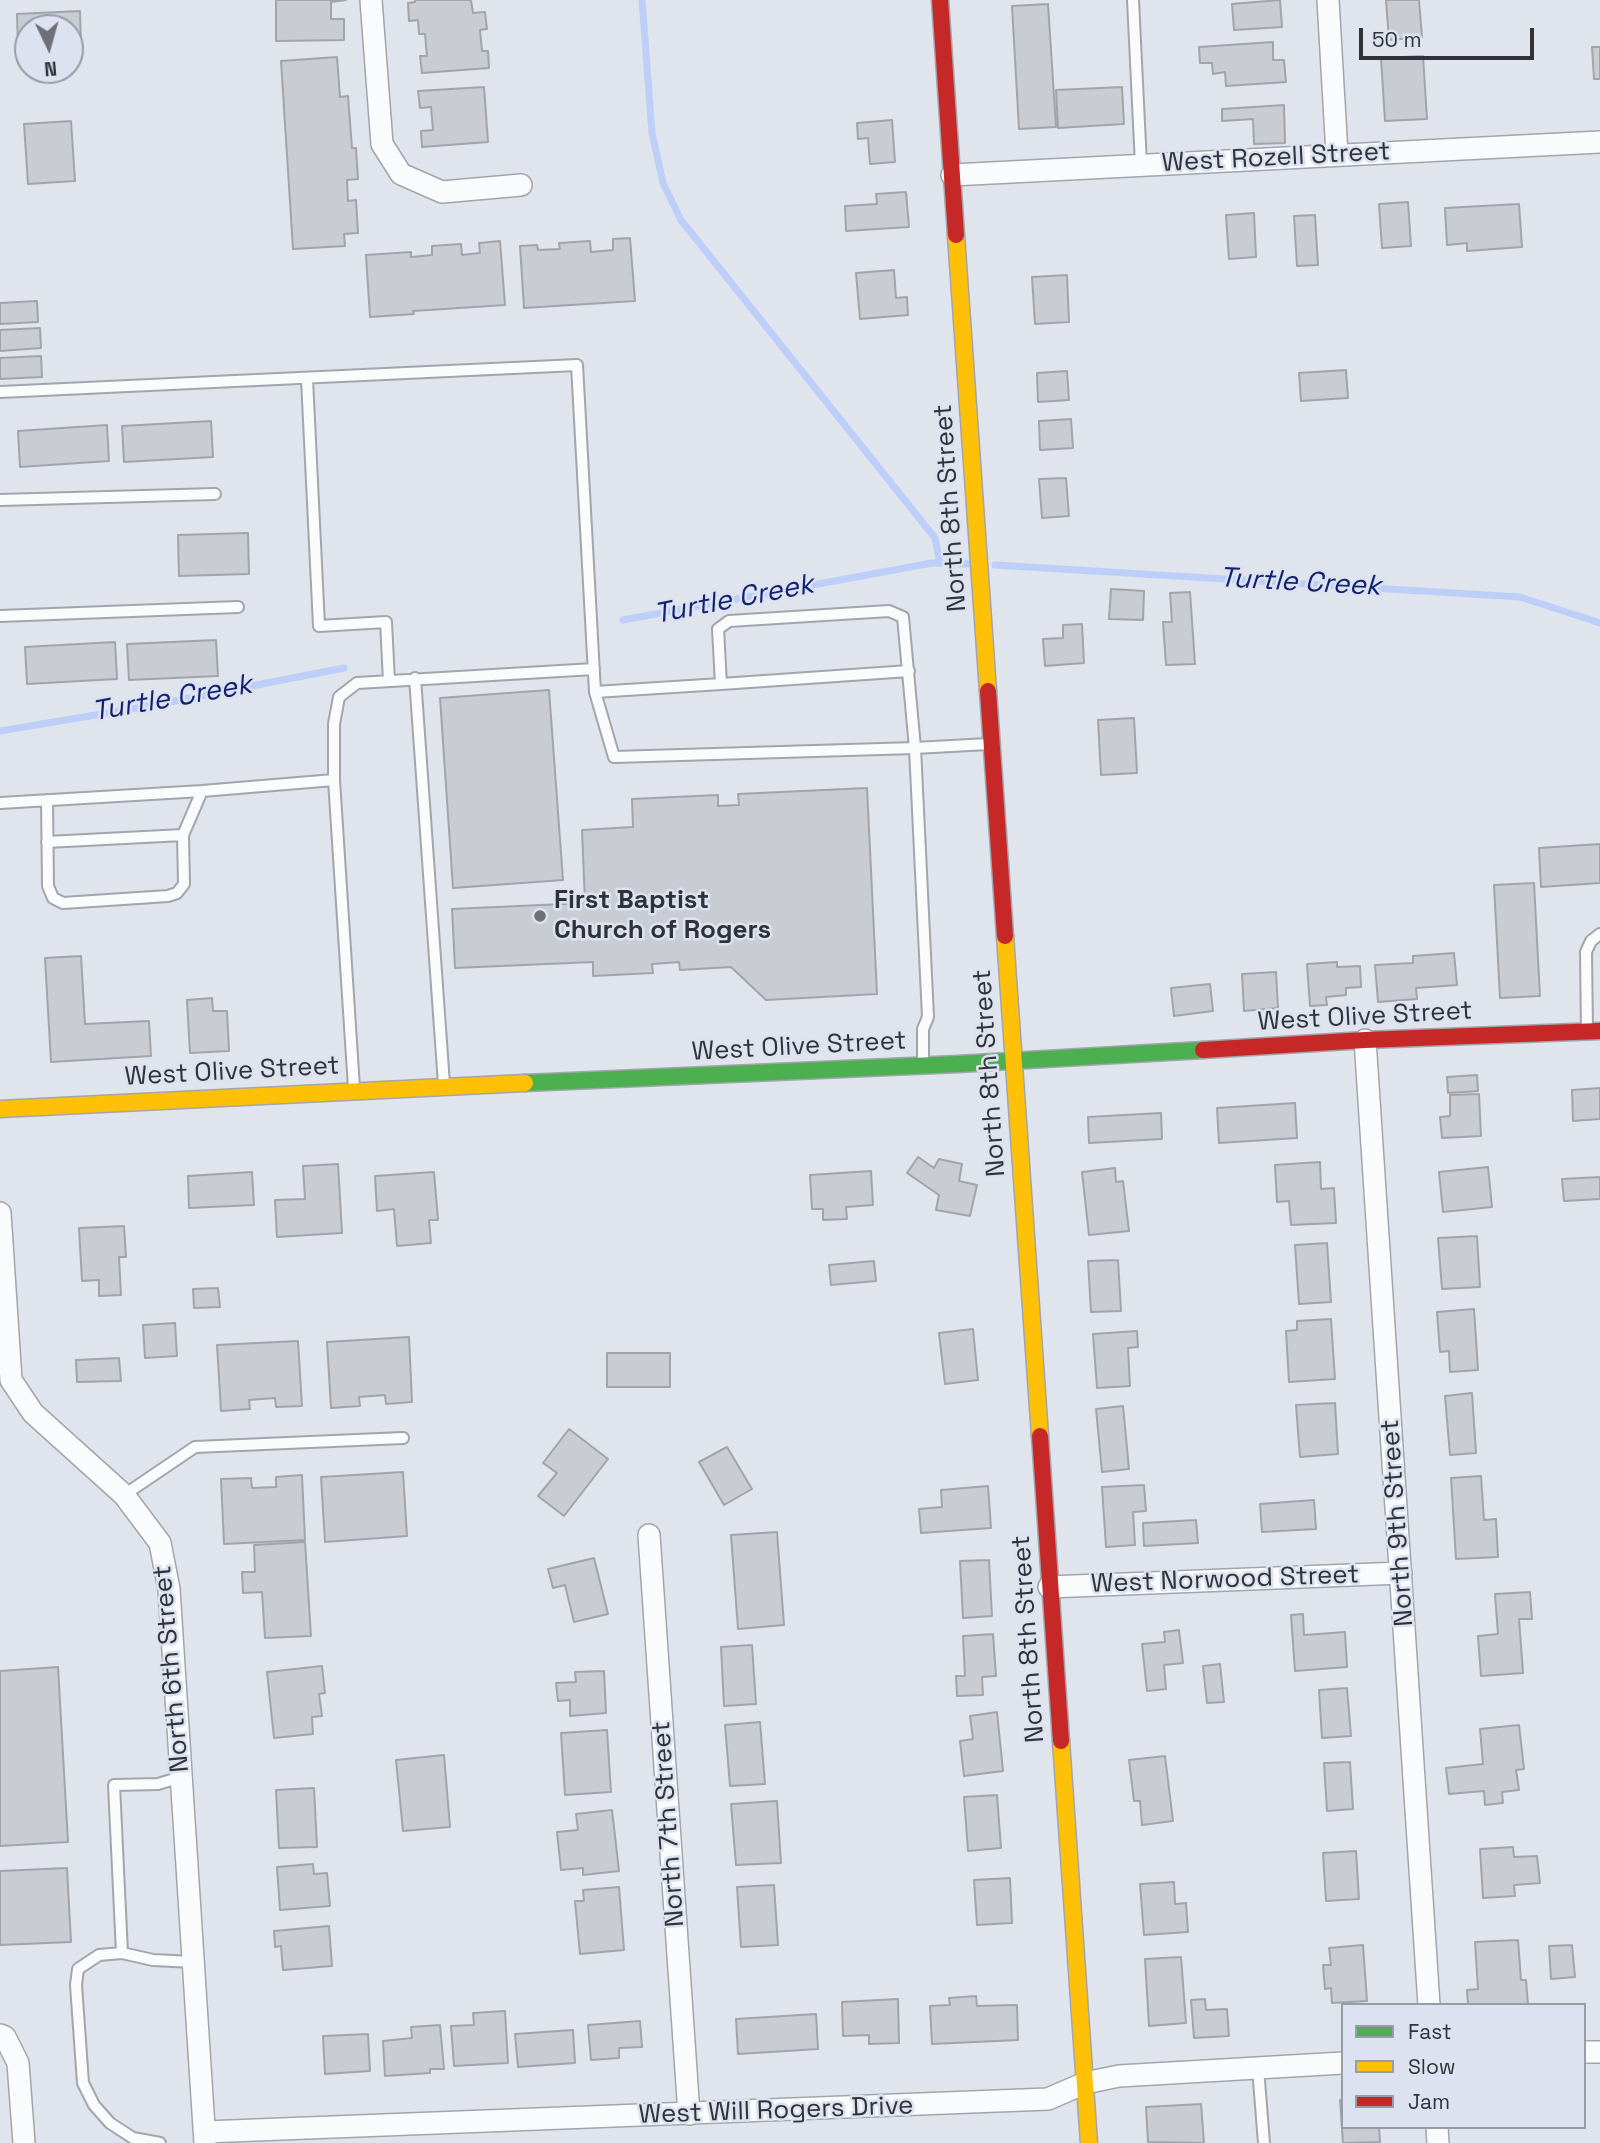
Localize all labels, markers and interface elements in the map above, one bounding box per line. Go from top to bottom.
north arrow [14,14,84,84]
scale bar [1362,14,1537,58]
text: 50 m [1372,26,1422,53]
text: N [43,55,58,81]
street label: West Rozell Street [1161,136,1391,180]
street label: North 8th Street [928,403,974,613]
water label: Turtle Creek [1218,562,1382,604]
water label: Turtle Creek [651,568,817,632]
water label: Turtle Creek [89,668,255,730]
place label: First Baptist Church of Rogers [554,885,771,946]
marker: First Baptist Church of Rogers [532,908,548,924]
street label: North 8th Street [967,968,1013,1178]
street label: West Olive Street [1257,996,1473,1038]
street label: West Olive Street [691,1026,907,1068]
street label: West Olive Street [124,1051,340,1093]
street label: North 9th Street [1375,1418,1421,1628]
street label: North 8th Street [1006,1534,1052,1744]
street label: West Norwood Street [1090,1560,1360,1600]
street label: North 6th Street [147,1564,197,1774]
street label: North 7th Street [646,1720,692,1928]
legend [1341,2003,1586,2129]
text: Fast [1408,2018,1452,2045]
text: Slow [1408,2053,1456,2080]
text: Jam [1408,2088,1450,2115]
street label: West Will Rogers Drive [638,2091,914,2131]

